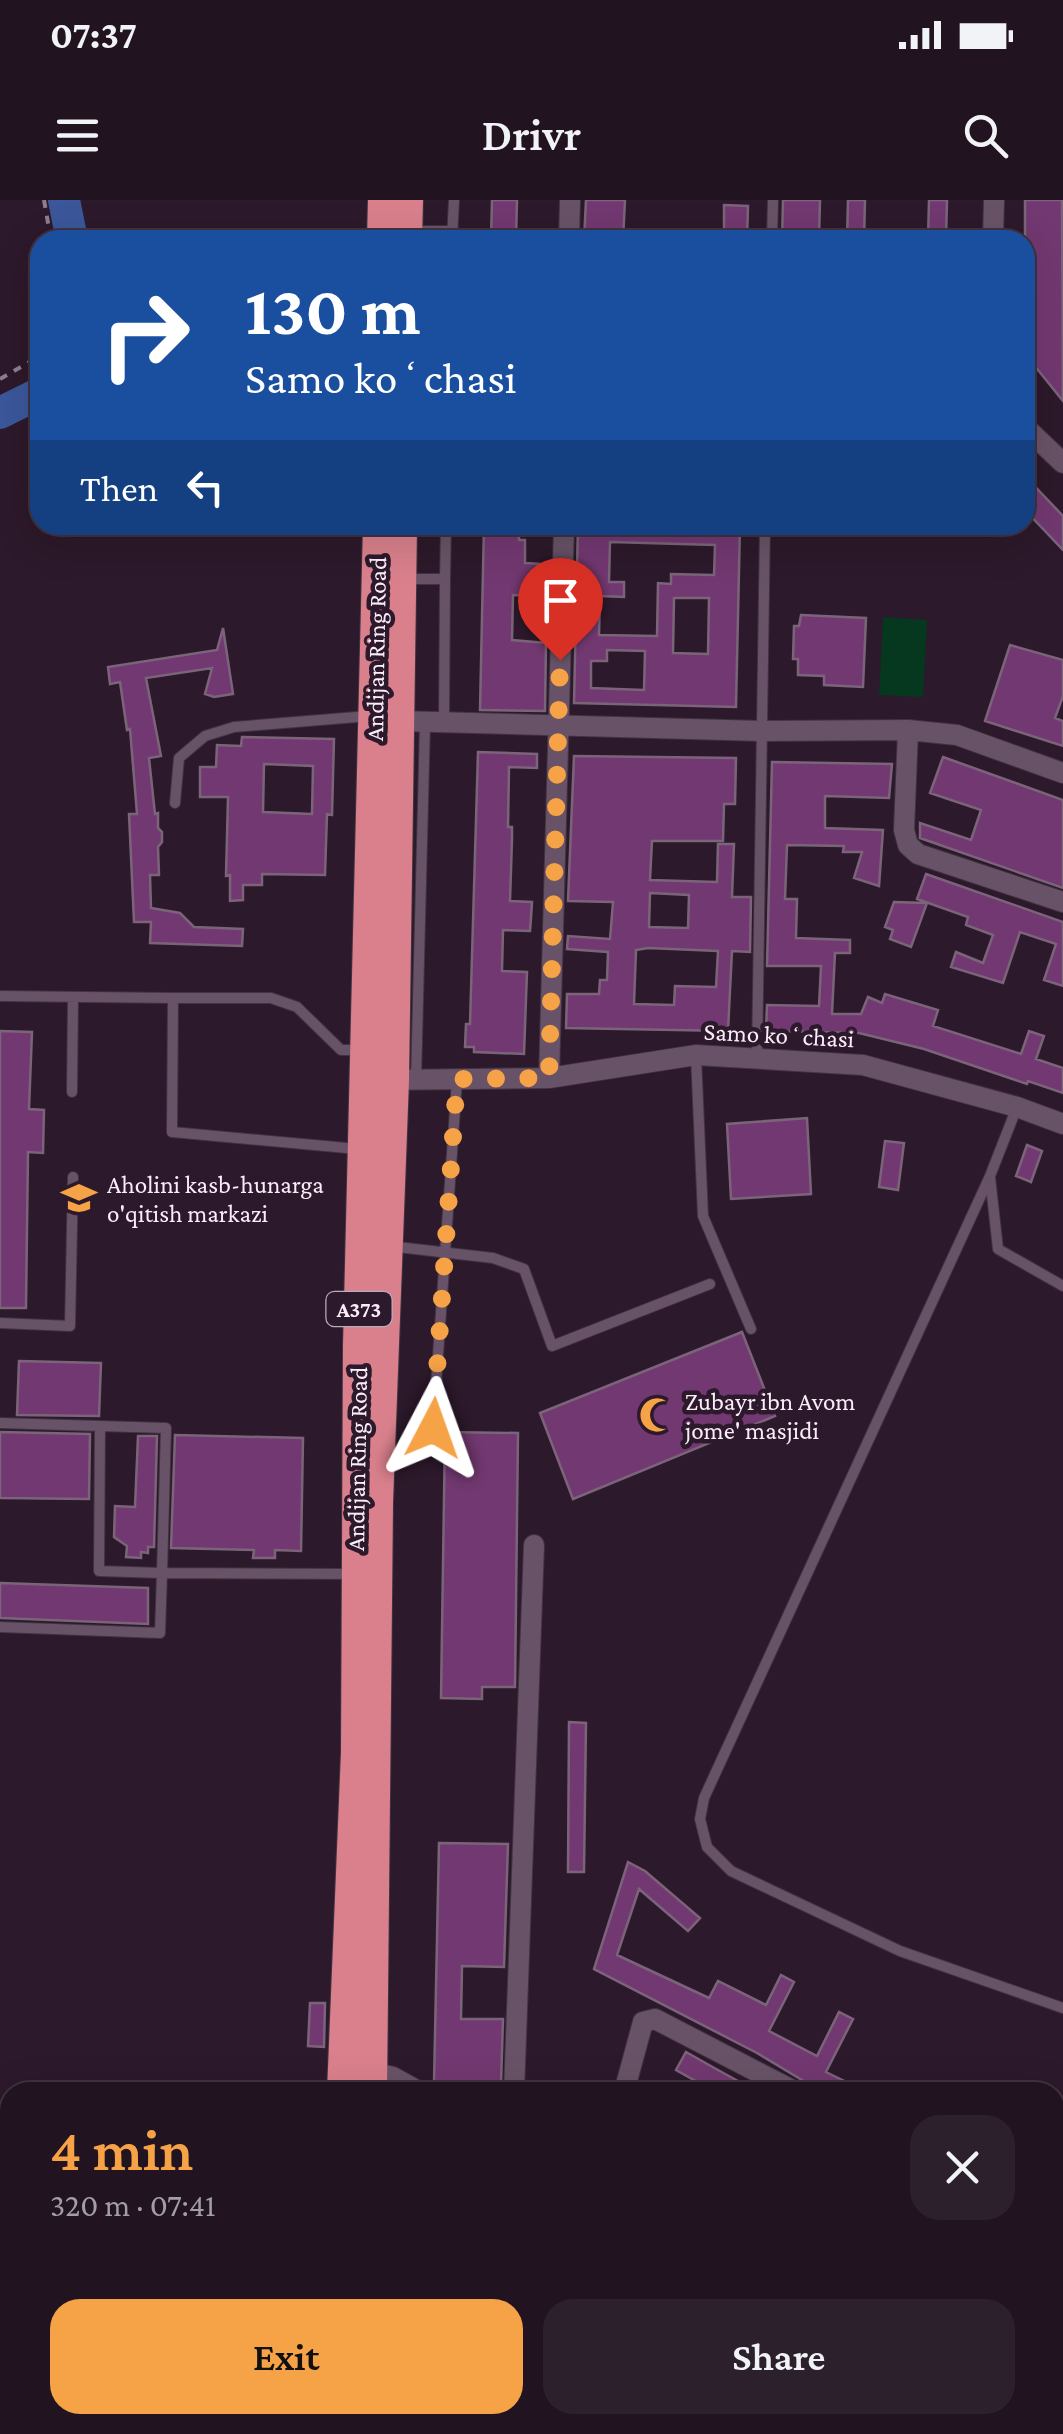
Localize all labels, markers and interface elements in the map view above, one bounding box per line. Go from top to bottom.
text: 07:37 [50,14,137,56]
icon: menu [50,108,105,163]
icon: search [958,108,1013,163]
text: Drivr [482,110,581,160]
icon: right [80,270,210,400]
text: 130 m [245,271,421,349]
text: Samo koʻchasi [245,353,517,403]
icon: left [178,460,233,515]
text: Then [80,467,158,509]
street label: Andijan Ring Road [361,557,392,741]
pin [518,558,603,661]
icon: arrive [533,573,588,628]
street label: Samo koʻchasi [703,1018,855,1052]
place label: Aholini kasb-hunarga o'qitish markazi [107,1171,324,1228]
school or university icon: Aholini kasb-hunarga o'qitish markazi [60,1179,98,1217]
road number: A373 [326,1292,392,1326]
street label: Andijan Ring Road [342,1367,373,1551]
position arrow [381,1376,485,1480]
place label: Zubayr ibn Avom jome' masjidi [684,1388,855,1445]
mosque icon: Zubayr ibn Avom jome' masjidi [638,1396,676,1434]
button: close [910,2115,1015,2220]
text: 4 min [50,2116,193,2183]
text: 320 m · 07:41 [50,2187,216,2223]
button: Exit [50,2299,523,2414]
button: Share [543,2299,1015,2414]

